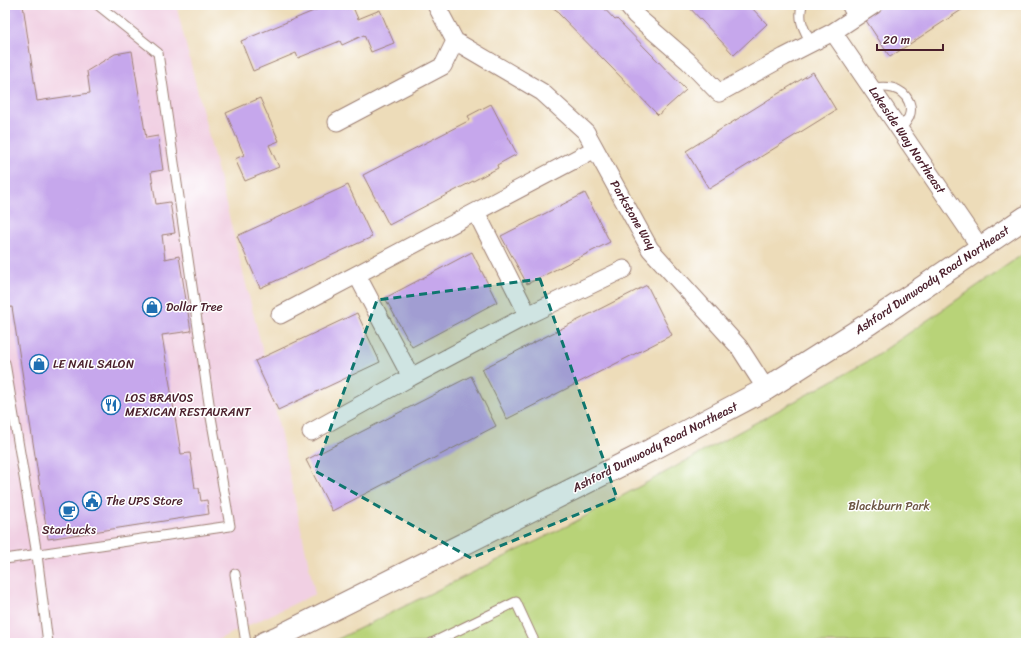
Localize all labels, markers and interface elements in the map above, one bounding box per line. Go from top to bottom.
scale bar [877,26,943,52]
text: 20 m [883,29,910,51]
street label: Lakeside Way Northeast [863,82,952,199]
street label: Parkstone Way [604,176,662,255]
street label: Ashford Dunwoody Road Northeast [849,219,1015,341]
shop icon: Dollar Tree [141,296,163,318]
place label: Dollar Tree [166,296,223,318]
shop icon: LE NAIL SALON [28,353,50,375]
place label: LE NAIL SALON [53,353,135,375]
place label: LOS BRAVOS MEXICAN RESTAURANT [125,387,252,423]
restaurant icon: LOS BRAVOS MEXICAN RESTAURANT [100,394,122,416]
street label: Ashford Dunwoody Road Northeast [567,395,743,499]
public building icon: The UPS Store [81,490,103,512]
place label: The UPS Store [106,490,183,512]
park label: Blackburn Park [848,495,930,517]
cafe icon: Starbucks [58,500,80,522]
place label: Starbucks [42,519,96,541]

